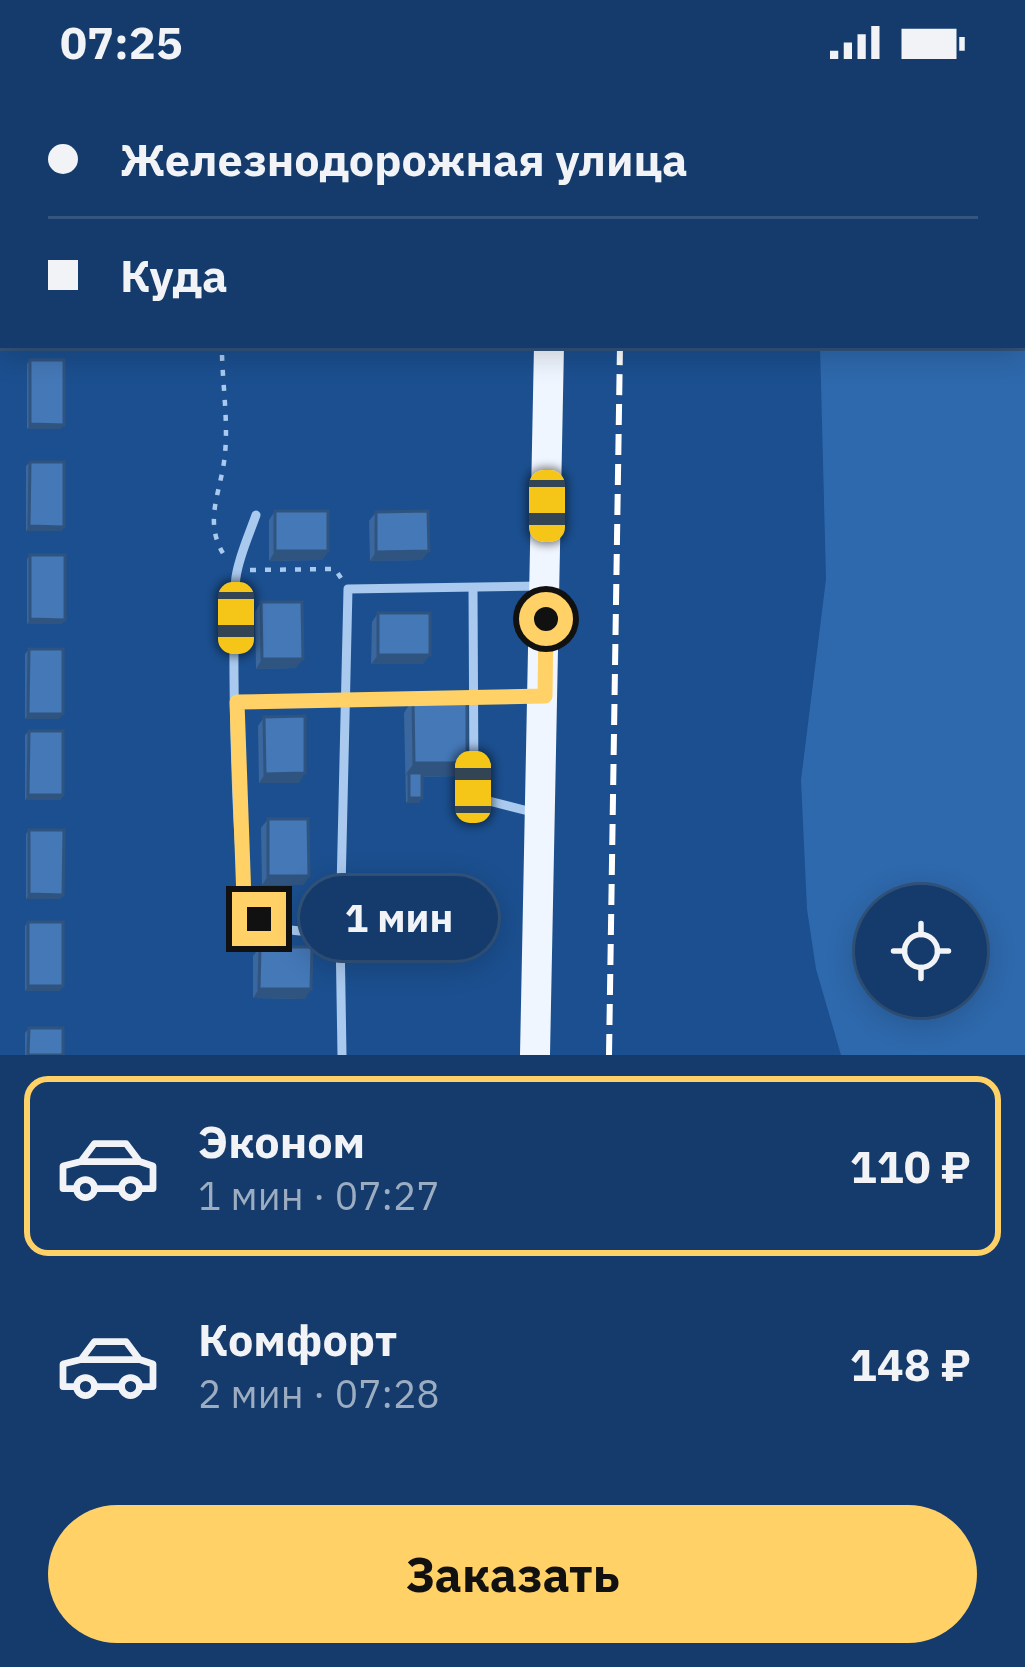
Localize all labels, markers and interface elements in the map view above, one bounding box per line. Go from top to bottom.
text: 07:25 [60,13,183,71]
text: Железнодорожная улица [120,130,688,188]
text: Куда [120,246,228,304]
car [529,470,565,542]
car [218,582,254,654]
route start [519,592,573,646]
car [455,751,491,823]
callout: 1 мин [301,877,499,961]
map controls [855,885,987,1017]
button: locate [855,885,987,1017]
route end [232,892,286,946]
text: 1 мин [345,892,453,943]
icon: car [54,1112,162,1220]
text: Эконом [198,1112,365,1170]
text: 110 ₽ [850,1137,971,1195]
text: 1 мин · 07:27 [198,1170,440,1221]
icon: car [54,1310,162,1418]
text: Комфорт [198,1310,397,1368]
text: 148 ₽ [850,1335,971,1393]
text: 2 мин · 07:28 [198,1368,440,1419]
button: Заказать [48,1505,977,1643]

